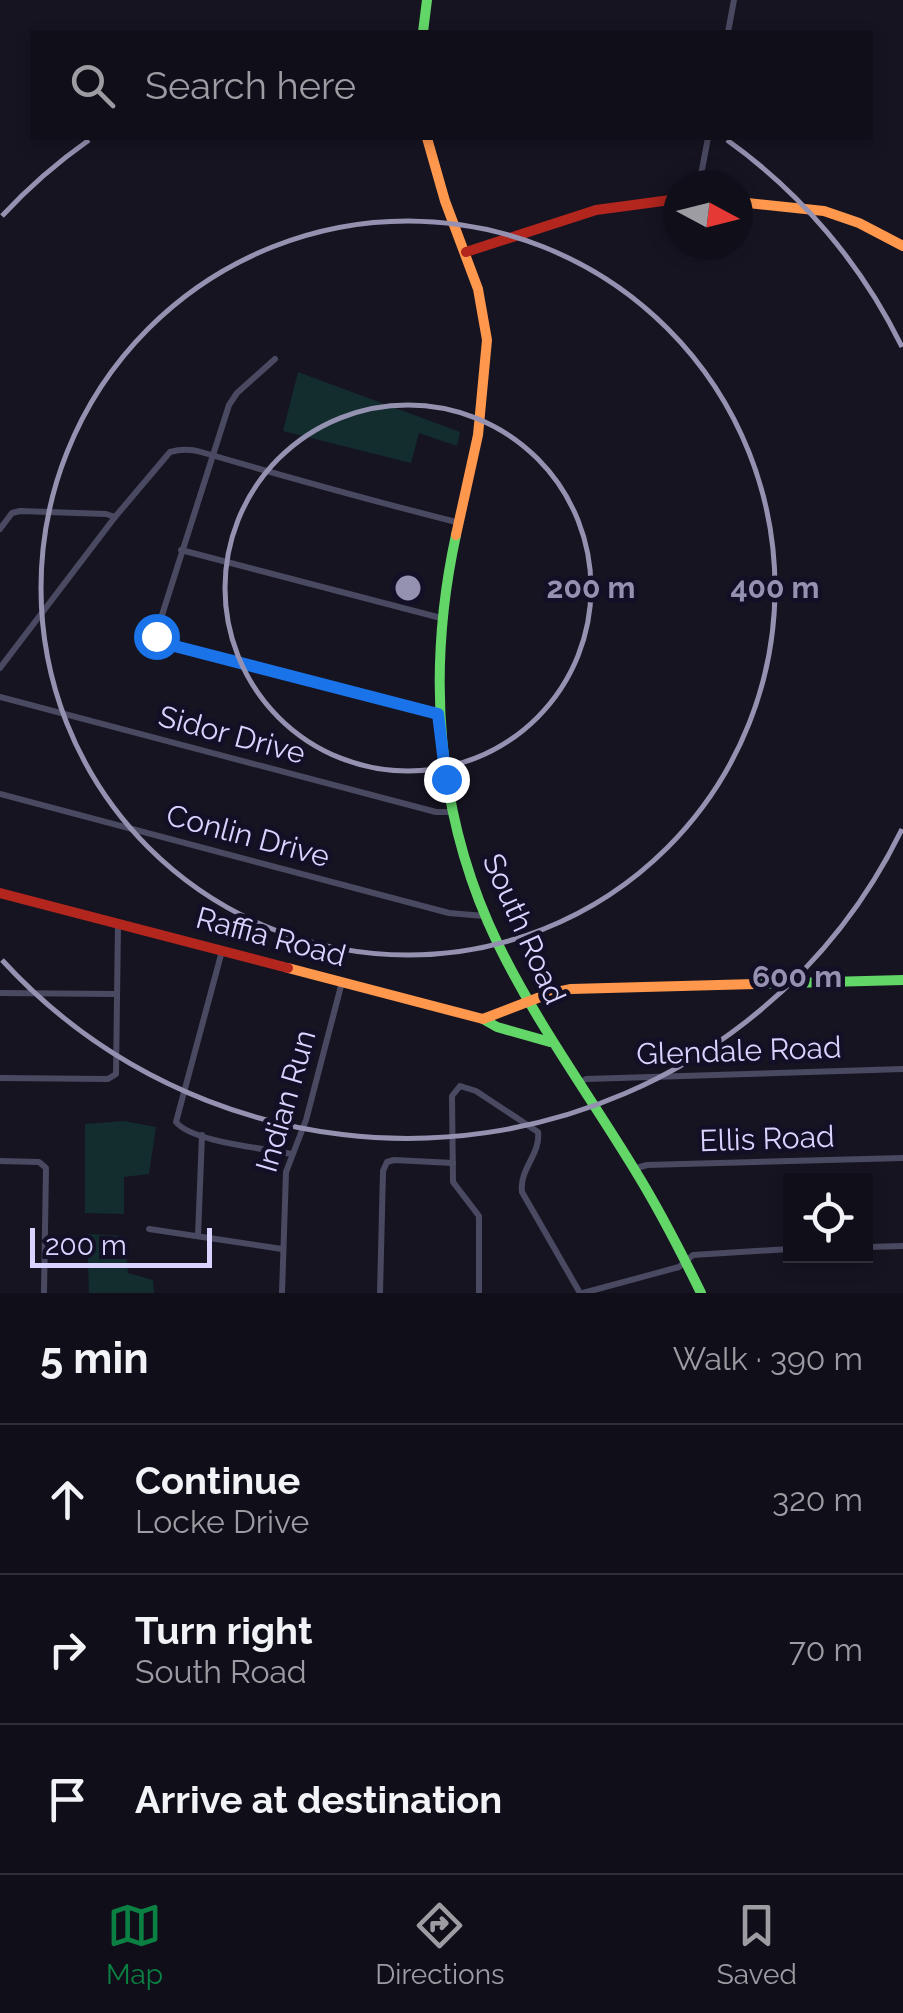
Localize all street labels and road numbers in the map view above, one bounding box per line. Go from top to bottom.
street label: Sidor Drive [155,698,309,771]
street label: Conlin Drive [163,797,333,874]
street label: South Road [476,848,573,1009]
street label: Raffia Road [192,900,350,973]
street label: Indian Run [249,1026,323,1176]
street label: Glendale Road [636,1029,842,1072]
street label: Ellis Road [699,1119,835,1158]

